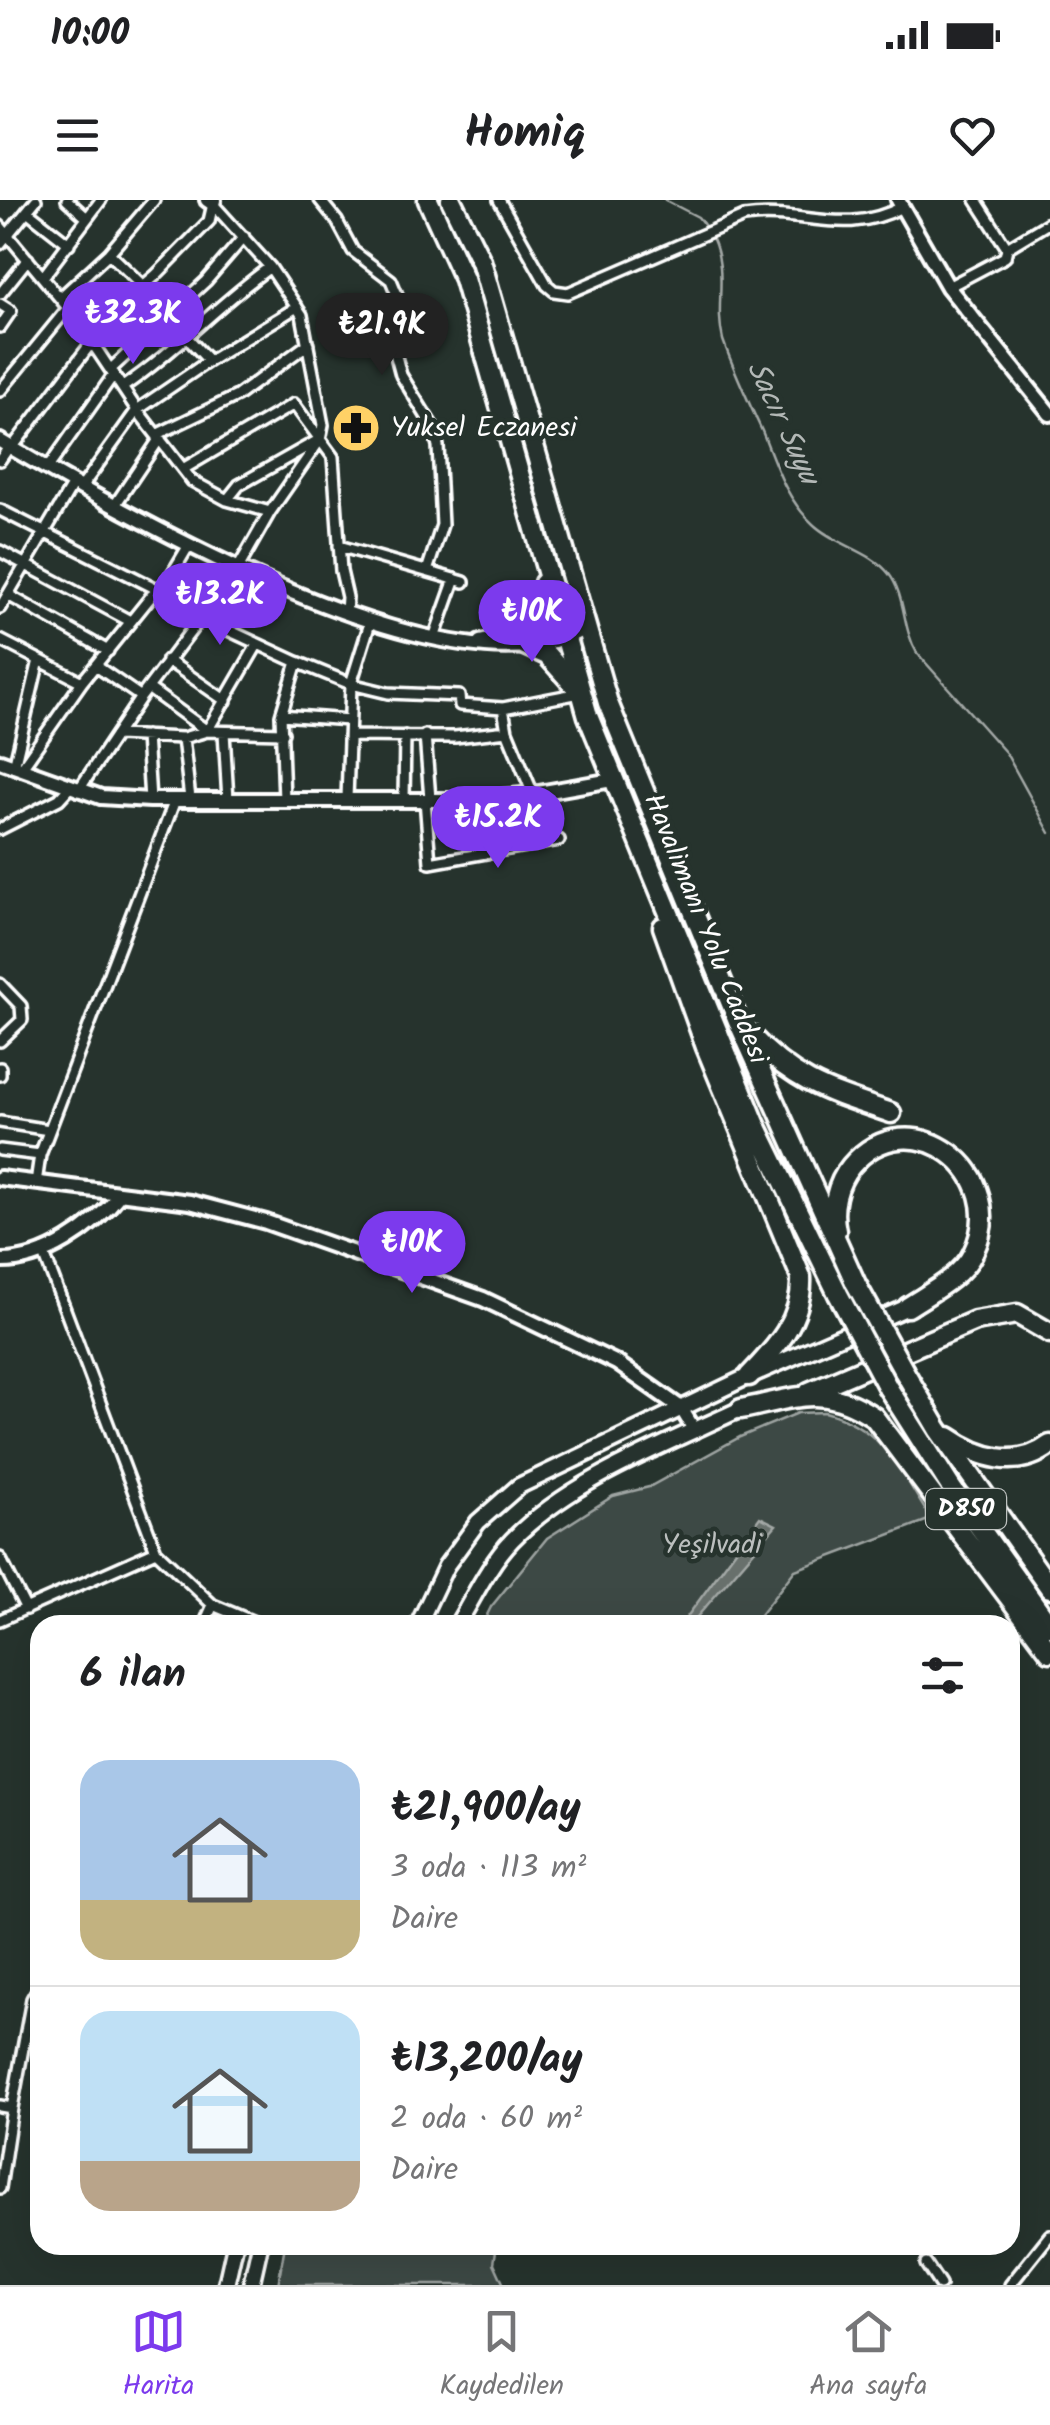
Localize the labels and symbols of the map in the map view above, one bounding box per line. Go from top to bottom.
pin: ₺32.3K [52,282,214,367]
pin: ₺21.9K [301,293,463,378]
water label: Sacır Suyu [732,353,833,496]
pharmacy icon: Yuksel Eczanesi [330,402,382,454]
place label: Yuksel Eczanesi [391,406,578,451]
pin: ₺13.2K [139,563,301,648]
pin: ₺10K [473,580,591,665]
pin: ₺15.2K [417,786,579,871]
street label: Havalimanı Yolu Caddesi [630,787,780,1072]
pin: ₺10K [353,1211,471,1296]
road number: D850 [926,1489,1006,1529]
park label: Yeşilvadi [662,1523,763,1568]

